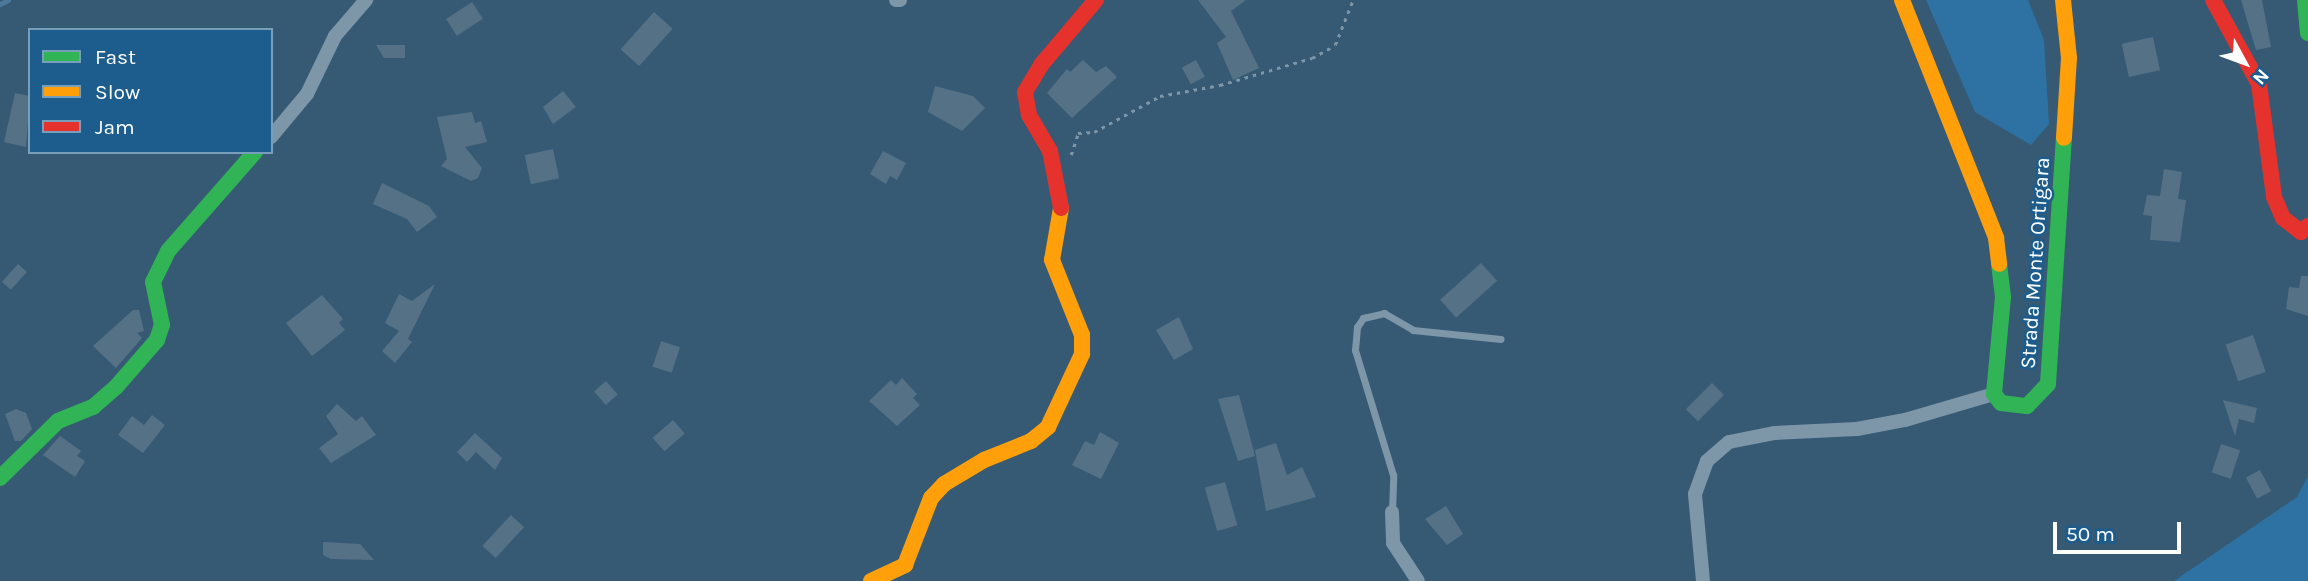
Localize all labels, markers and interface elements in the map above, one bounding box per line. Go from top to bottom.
legend [28,28,273,154]
north arrow [2210,28,2280,98]
text: Fast [95,45,136,69]
text: N [2248,64,2274,89]
text: Slow [95,80,140,104]
text: Jam [95,115,135,139]
street label: Strada Monte Ortigara [2015,156,2055,370]
scale bar [2056,508,2184,552]
text: 50 m [2066,522,2115,546]

